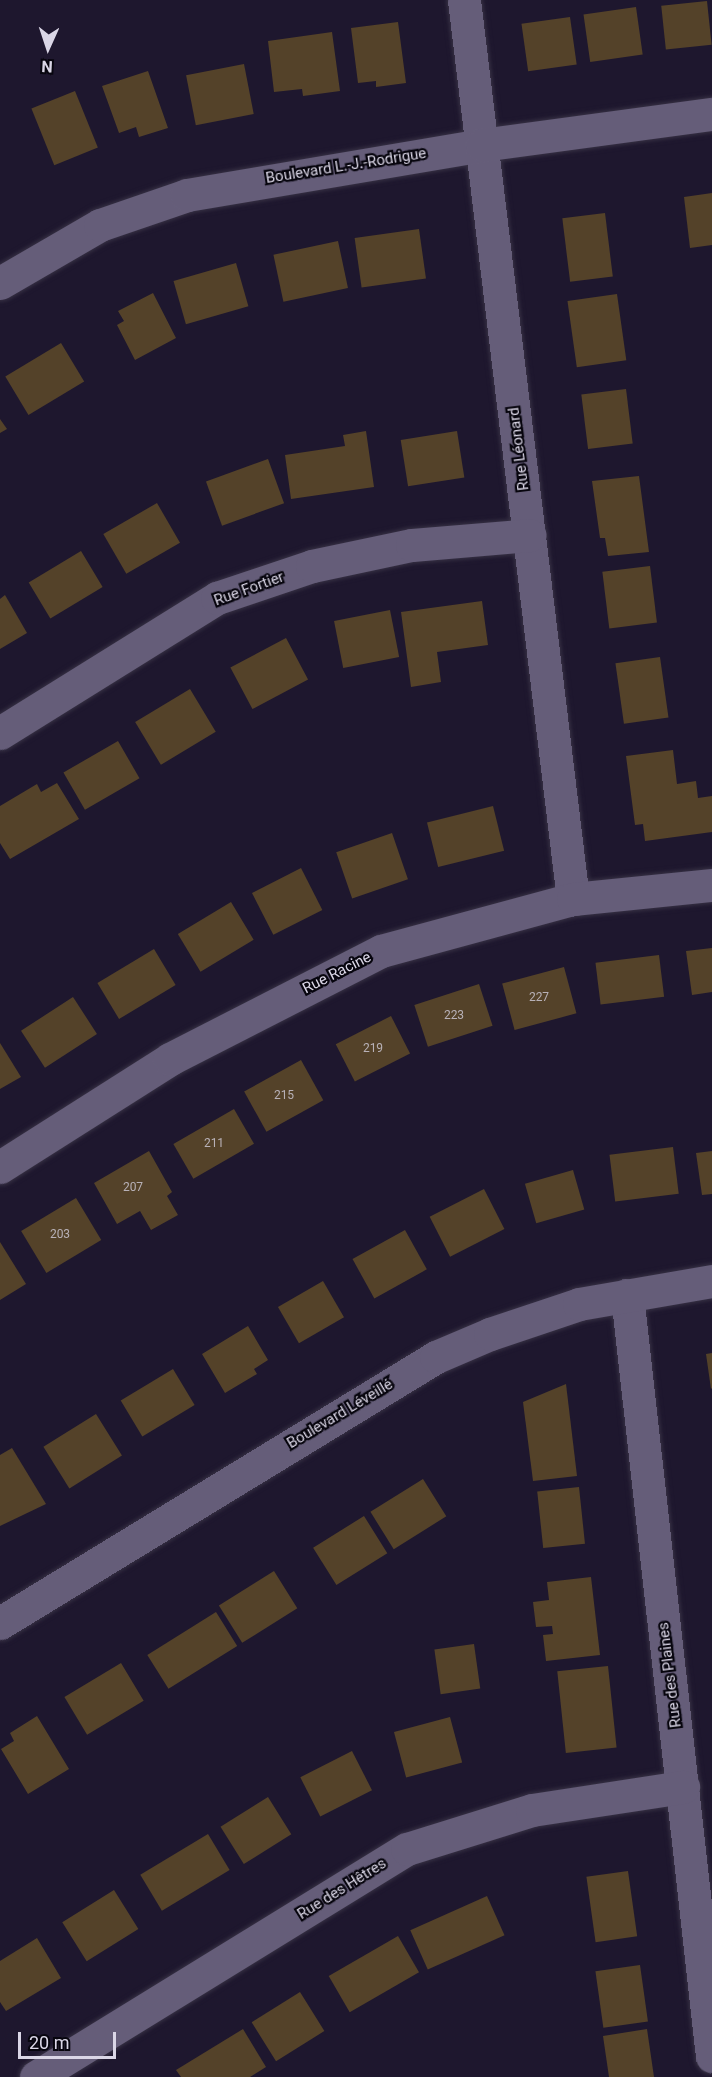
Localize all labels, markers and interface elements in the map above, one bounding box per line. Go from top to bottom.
north arrow [18,18,78,78]
text: N [41,57,53,76]
street label: Boulevard L.-J.-Rodrigue [264,144,428,188]
street label: Rue Léonard [505,406,533,492]
street label: Rue Fortier [212,568,286,610]
street label: Rue Racine [300,948,374,998]
house number: 227 [529,991,549,1005]
house number: 223 [444,1009,464,1023]
house number: 219 [363,1042,383,1056]
house number: 215 [274,1089,294,1103]
house number: 211 [204,1137,224,1151]
house number: 207 [123,1181,143,1195]
house number: 203 [50,1228,70,1242]
street label: Boulevard Léveillé [284,1375,396,1453]
street label: Rue des Plaines [655,1621,685,1729]
street label: Rue des Hêtres [294,1855,390,1923]
scale bar [21,2020,118,2058]
text: 20 m [29,2032,69,2053]

